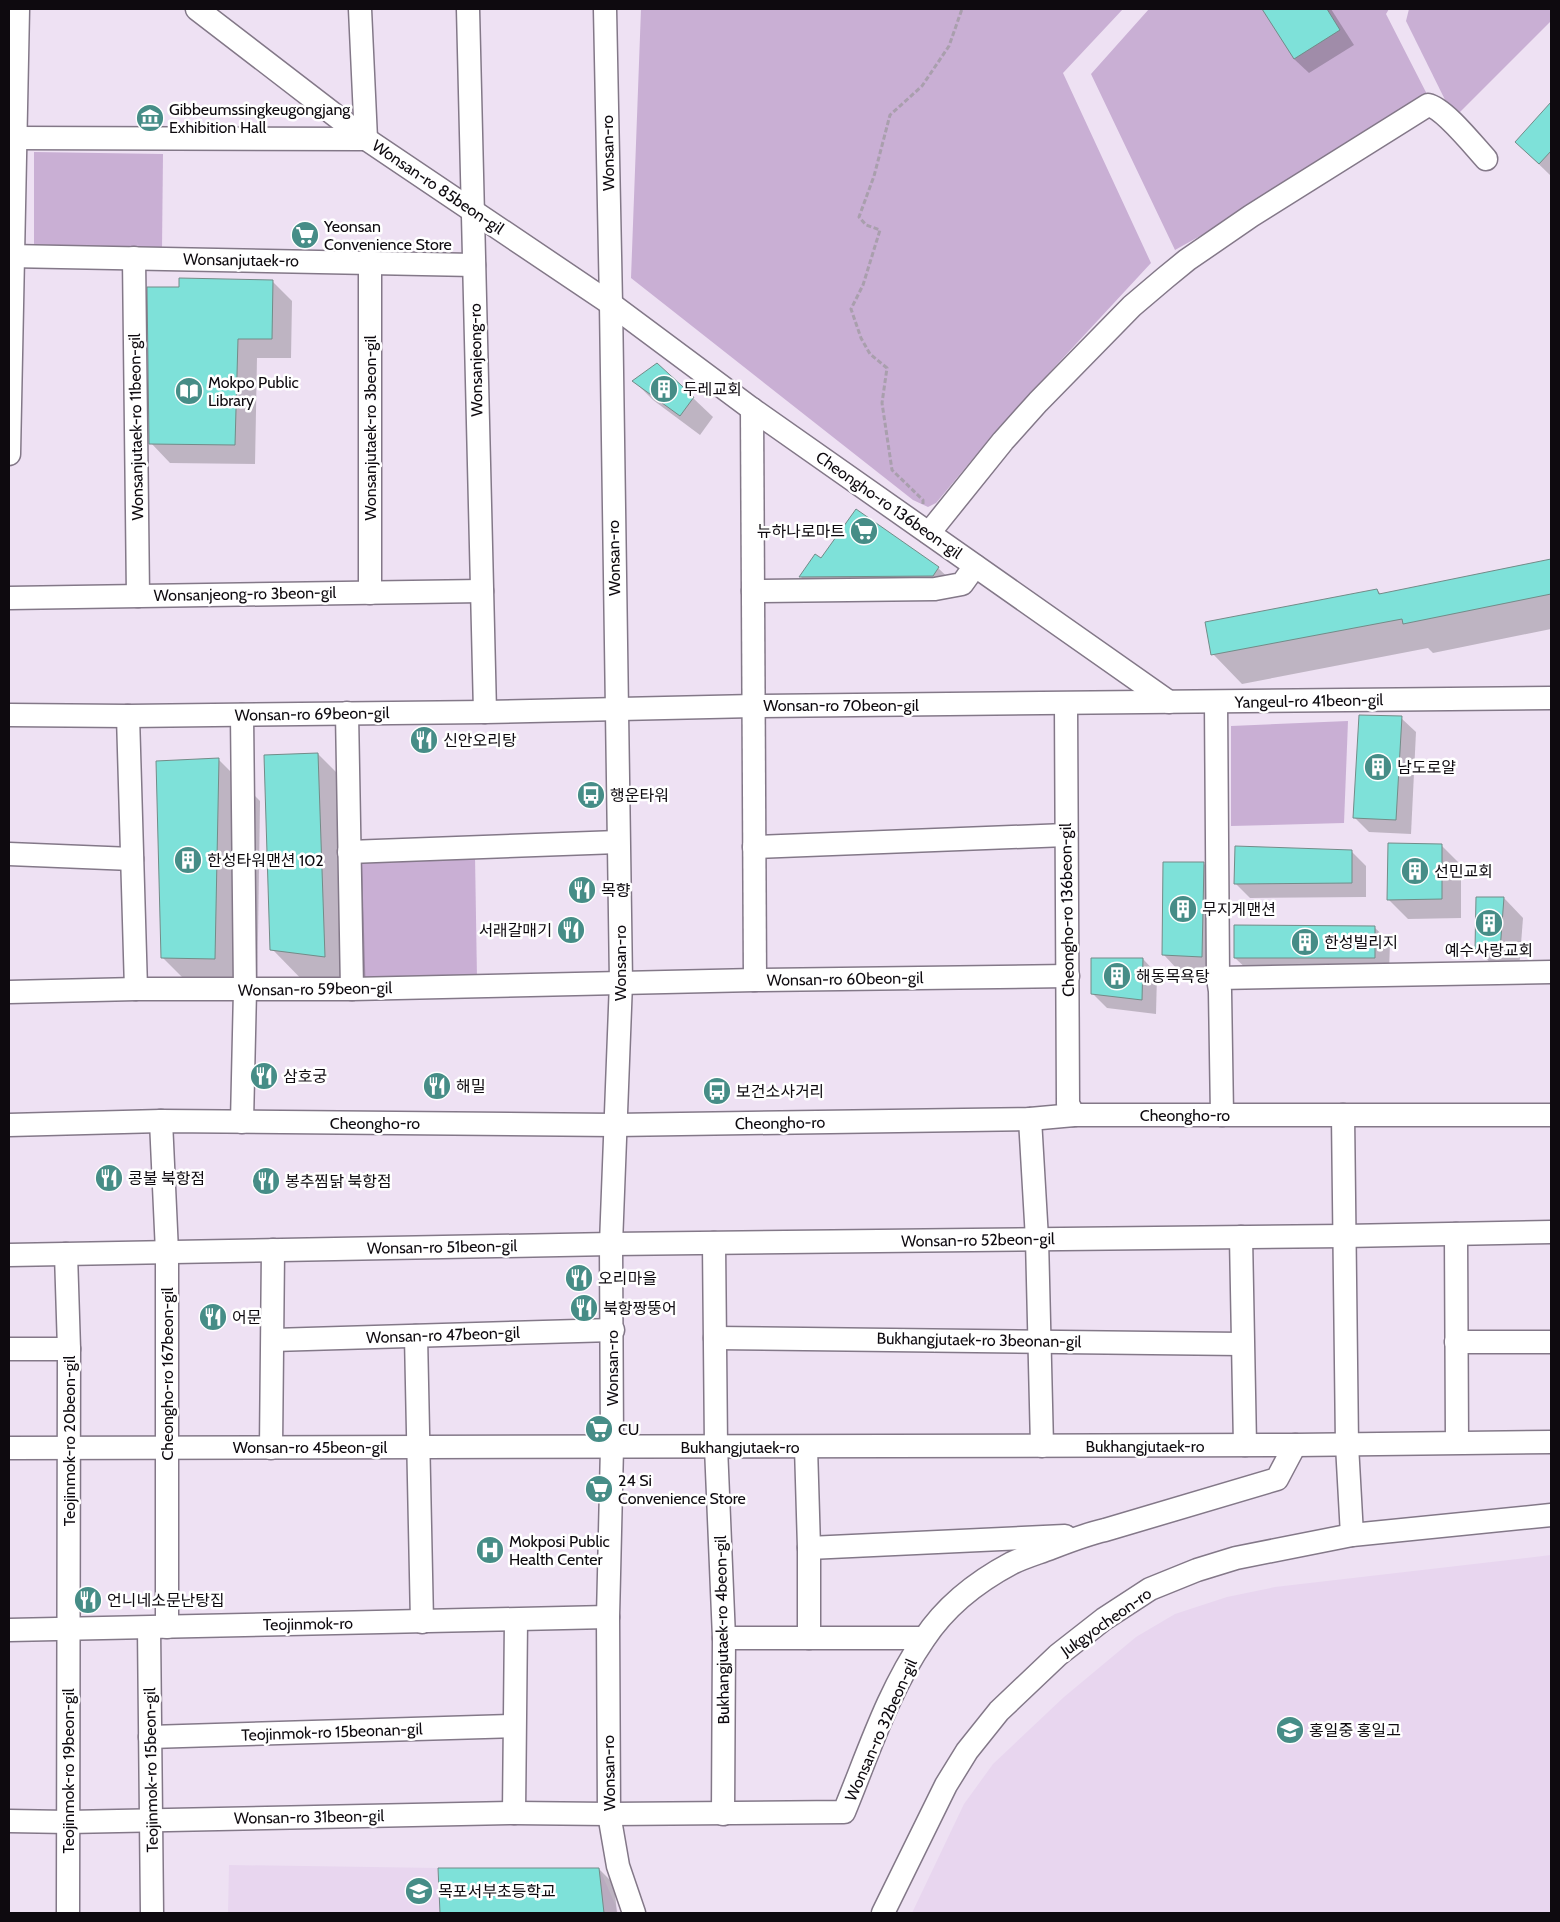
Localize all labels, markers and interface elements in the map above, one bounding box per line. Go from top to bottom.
place label: Gibbeumssingkeugongjang Exhibition Hall [169,100,351,137]
museum icon: Gibbeumssingkeugongjang Exhibition Hall [135,103,165,133]
street label: Wonsan-ro [598,115,618,191]
street label: Wonsan-ro 85beon-gil [368,136,508,238]
place label: Yeonsan Convenience Store [323,217,452,254]
supermarket icon: Yeonsan Convenience Store [290,220,320,250]
street label: Wonsanjutaek-ro [183,249,299,271]
street label: Wonsanjeong-ro [466,303,486,417]
street label: Wonsanjutaek-ro 11beon-gil [125,333,147,521]
street label: Wonsanjutaek-ro 3beon-gil [361,335,380,521]
place label: Mokpo Public Library [208,373,299,410]
building icon: 두레교회 [649,374,679,404]
library icon: Mokpo Public Library [174,376,204,406]
place label: 두레교회 [683,380,742,399]
street label: Cheongho-ro 136beon-gil [812,447,966,563]
supermarket icon: 뉴하나로마트 [849,516,879,546]
street label: Wonsan-ro [604,520,624,596]
place label: 뉴하나로마트 [757,522,845,541]
street label: Wonsanjeong-ro 3beon-gil [154,583,337,605]
street label: Yangeul-ro 41beon-gil [1234,690,1384,712]
street label: Wonsan-ro 70beon-gil [763,696,919,715]
street label: Wonsan-ro 69beon-gil [234,703,390,725]
restaurant icon: 신안오리탕 [409,725,439,755]
place label: 신안오리탕 [443,731,517,750]
building icon: 남도로얄 [1363,752,1393,782]
place label: 남도로얄 [1397,758,1456,777]
bus stop icon: 행운타워 [576,780,606,810]
place label: 행운타워 [610,786,669,805]
street label: Cheongho-ro 136beon-gil [1056,823,1078,997]
building icon: 한성타워맨션 102 [173,845,203,875]
place label: 한성타워맨션 102 [207,851,324,870]
building icon: 선민교회 [1400,856,1430,886]
place label: 선민교회 [1434,862,1493,881]
restaurant icon: 목향 [567,875,597,905]
place label: 목향 [601,881,631,900]
building icon: 무지게맨션 [1168,894,1198,924]
place label: 무지게맨션 [1202,900,1276,919]
building icon: 예수사랑교회 [1474,908,1504,938]
restaurant icon: 서래갈매기 [556,915,586,945]
place label: 서래갈매기 [478,921,552,940]
street label: Wonsan-ro [611,925,630,1001]
building icon: 한성빌리지 [1290,927,1320,957]
place label: 한성빌리지 [1324,933,1398,952]
place label: 예수사랑교회 [1445,941,1533,960]
building icon: 해동목욕탕 [1102,961,1132,991]
place label: 해동목욕탕 [1136,967,1210,986]
street label: Wonsan-ro 60beon-gil [766,968,924,990]
street label: Wonsan-ro 59beon-gil [238,978,393,1000]
restaurant icon: 삼호궁 [249,1061,279,1091]
place label: 삼호궁 [283,1067,327,1086]
restaurant icon: 해밀 [422,1071,452,1101]
bus stop icon: 보건소사거리 [702,1076,732,1106]
place label: 해밀 [456,1077,485,1096]
place label: 보건소사거리 [736,1082,824,1101]
street label: Cheongho-ro [1140,1106,1230,1125]
street label: Cheongho-ro [735,1113,826,1133]
street label: Cheongho-ro [330,1114,420,1133]
restaurant icon: 콩불 북항점 [94,1163,124,1193]
restaurant icon: 봉추찜닭 북항점 [251,1166,281,1196]
place label: 콩불 북항점 [128,1169,205,1188]
place label: 봉추찜닭 북항점 [285,1172,392,1191]
street label: Wonsan-ro 52beon-gil [901,1229,1055,1251]
street label: Wonsan-ro 51beon-gil [367,1236,518,1258]
restaurant icon: 오리마을 [564,1263,594,1293]
place label: 오리마을 [598,1269,657,1288]
street label: Cheongho-ro 167beon-gil [158,1287,177,1461]
restaurant icon: 북항짱뚱어 [569,1293,599,1323]
place label: 북항짱뚱어 [603,1299,677,1318]
restaurant icon: 어문 [198,1302,228,1332]
place label: 어문 [232,1308,262,1327]
street label: Wonsan-ro 47beon-gil [366,1323,520,1347]
street label: Bukhangjutaek-ro 3beonan-gil [876,1329,1082,1351]
street label: Wonsan-ro [603,1330,622,1406]
street label: Teojinmok-ro 20beon-gil [60,1356,79,1526]
supermarket icon: CU [584,1414,614,1444]
place label: CU [618,1420,639,1439]
street label: Bukhangjutaek-ro [1086,1437,1205,1456]
street label: Wonsan-ro 45beon-gil [233,1438,387,1457]
street label: Bukhangjutaek-ro [681,1438,800,1457]
place label: 24 Si Convenience Store [618,1471,746,1508]
supermarket icon: 24 Si Convenience Store [584,1474,614,1504]
place label: Mokposi Public Health Center [509,1532,610,1569]
hospital icon: Mokposi Public Health Center [475,1535,505,1565]
street label: Bukhangjutaek-ro 4beon-gil [711,1535,733,1725]
street label: Jukgyocheon-ro [1056,1584,1155,1661]
restaurant icon: 언니네소문난탕집 [73,1585,103,1615]
place label: 언니네소문난탕집 [107,1591,225,1610]
street label: Teojinmok-ro [263,1614,353,1634]
street label: Wonsan-ro 32beon-gil [841,1656,921,1804]
street label: Teojinmok-ro 15beon-gil [140,1687,162,1852]
street label: Teojinmok-ro 19beon-gil [59,1688,78,1854]
school or university icon: 홍일중 홍일고 [1275,1715,1305,1745]
street label: Teojinmok-ro 15beonan-gil [241,1719,423,1745]
place label: 홍일중 홍일고 [1309,1721,1401,1740]
street label: Wonsan-ro [599,1735,619,1811]
street label: Wonsan-ro 31beon-gil [234,1806,385,1828]
school or university icon: 목포서부초등학교 [404,1876,434,1906]
place label: 목포서부초등학교 [438,1882,556,1901]

